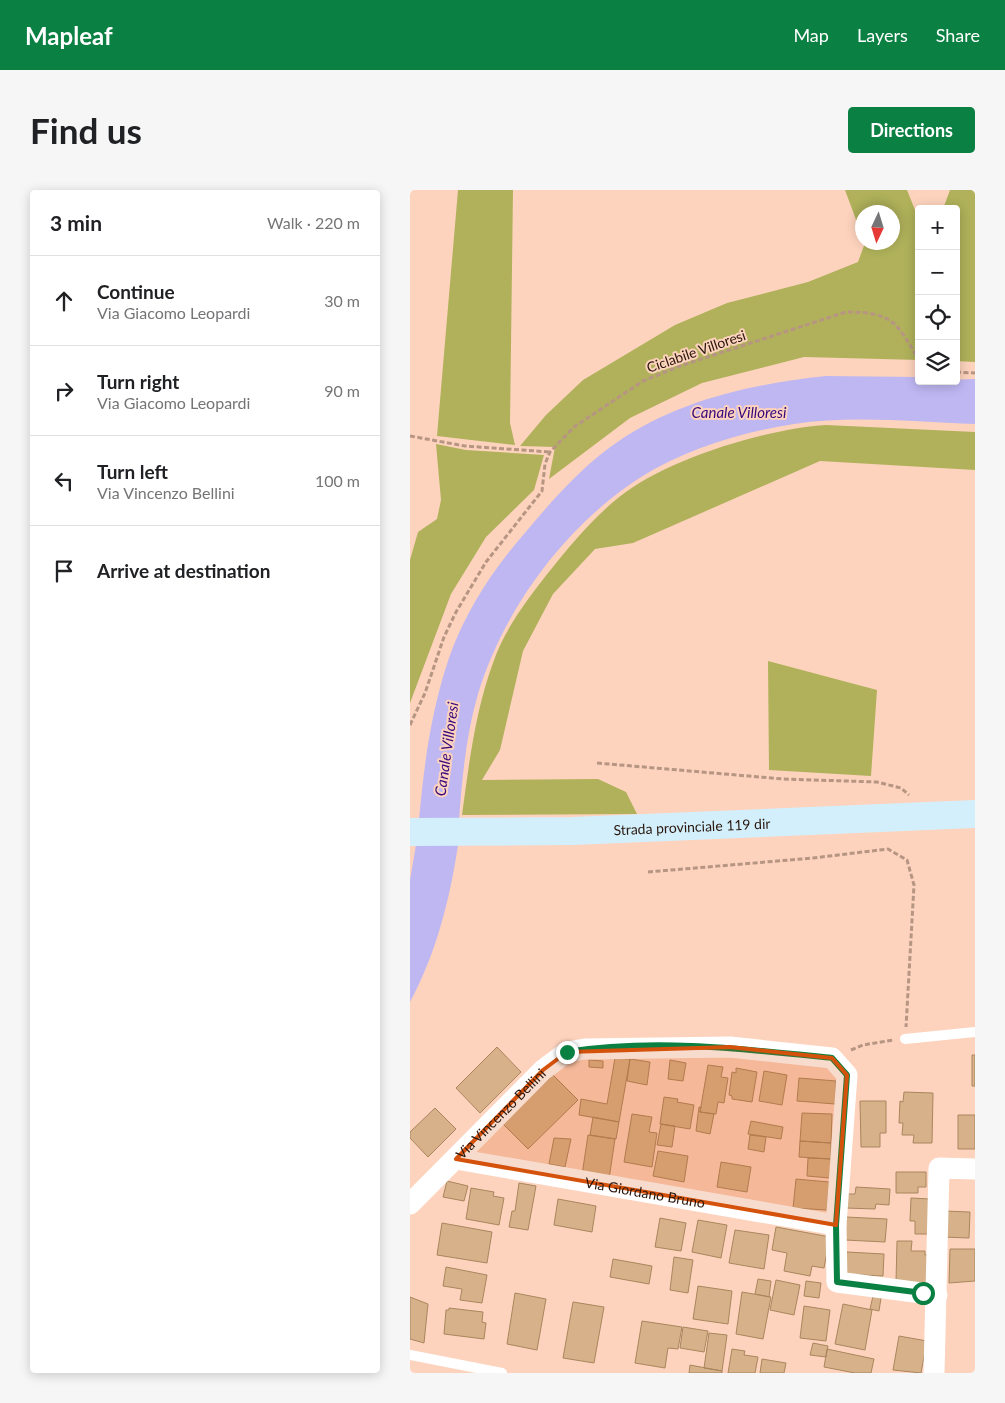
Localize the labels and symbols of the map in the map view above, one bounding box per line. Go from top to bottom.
north arrow [855,205,900,250]
street label: Ciclabile Villoresi [644,326,748,376]
water label: Canale Villoresi [692,403,787,421]
water label: Canale Villoresi [430,700,462,797]
street label: Strada provinciale 119 dir [613,814,771,838]
route end [556,1041,579,1064]
street label: Via Vincenzo Bellini [452,1064,549,1162]
street label: Via Giordano Bruno [584,1173,707,1211]
route start [912,1282,935,1305]

